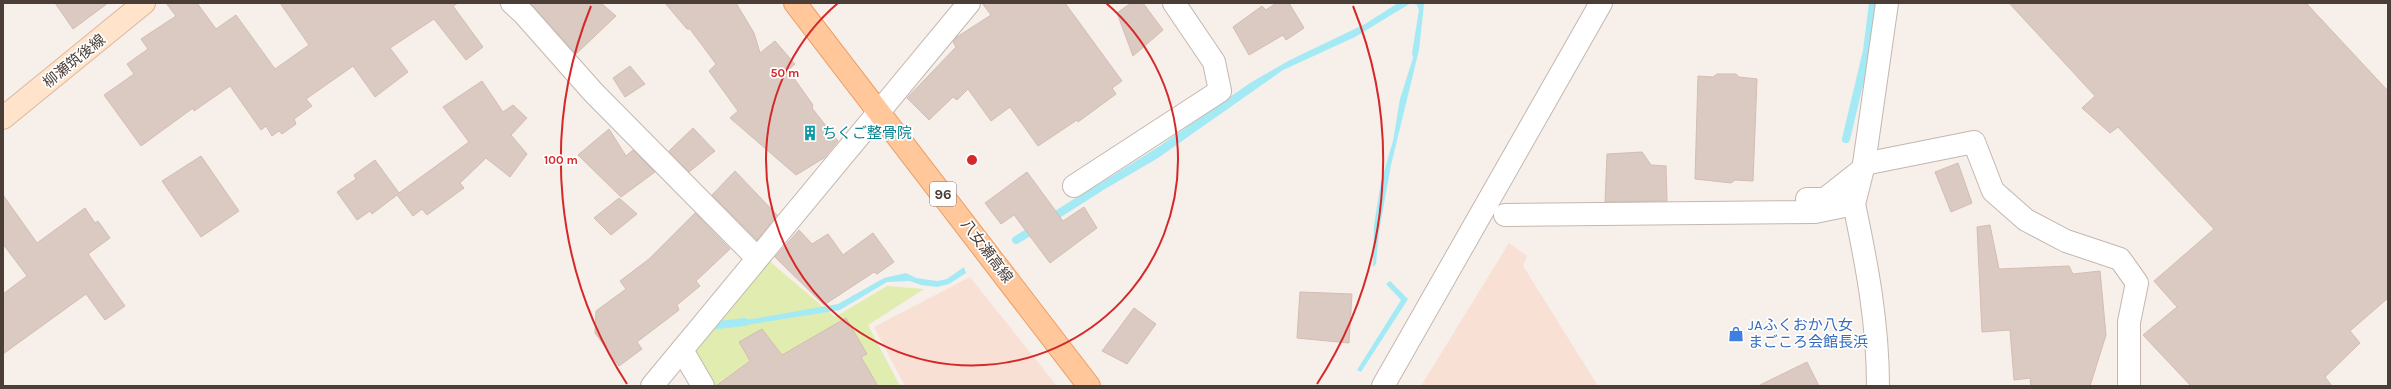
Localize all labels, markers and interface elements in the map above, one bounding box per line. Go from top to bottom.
street label: 柳瀬筑後線 [39,30,109,92]
text: 50 m [771,66,800,80]
building icon: ちくご整骨院 [801,124,819,142]
place label: ちくご整骨院 [822,124,912,142]
text: 100 m [544,153,578,167]
centre of rings [965,153,979,167]
road number: 96 [930,182,956,206]
street label: 八女瀬高線 [957,216,1017,286]
place label: JAふくおか八女 まごころ会館長浜 [1748,316,1868,351]
shop icon: JAふくおか八女 まごころ会館長浜 [1727,325,1745,343]

